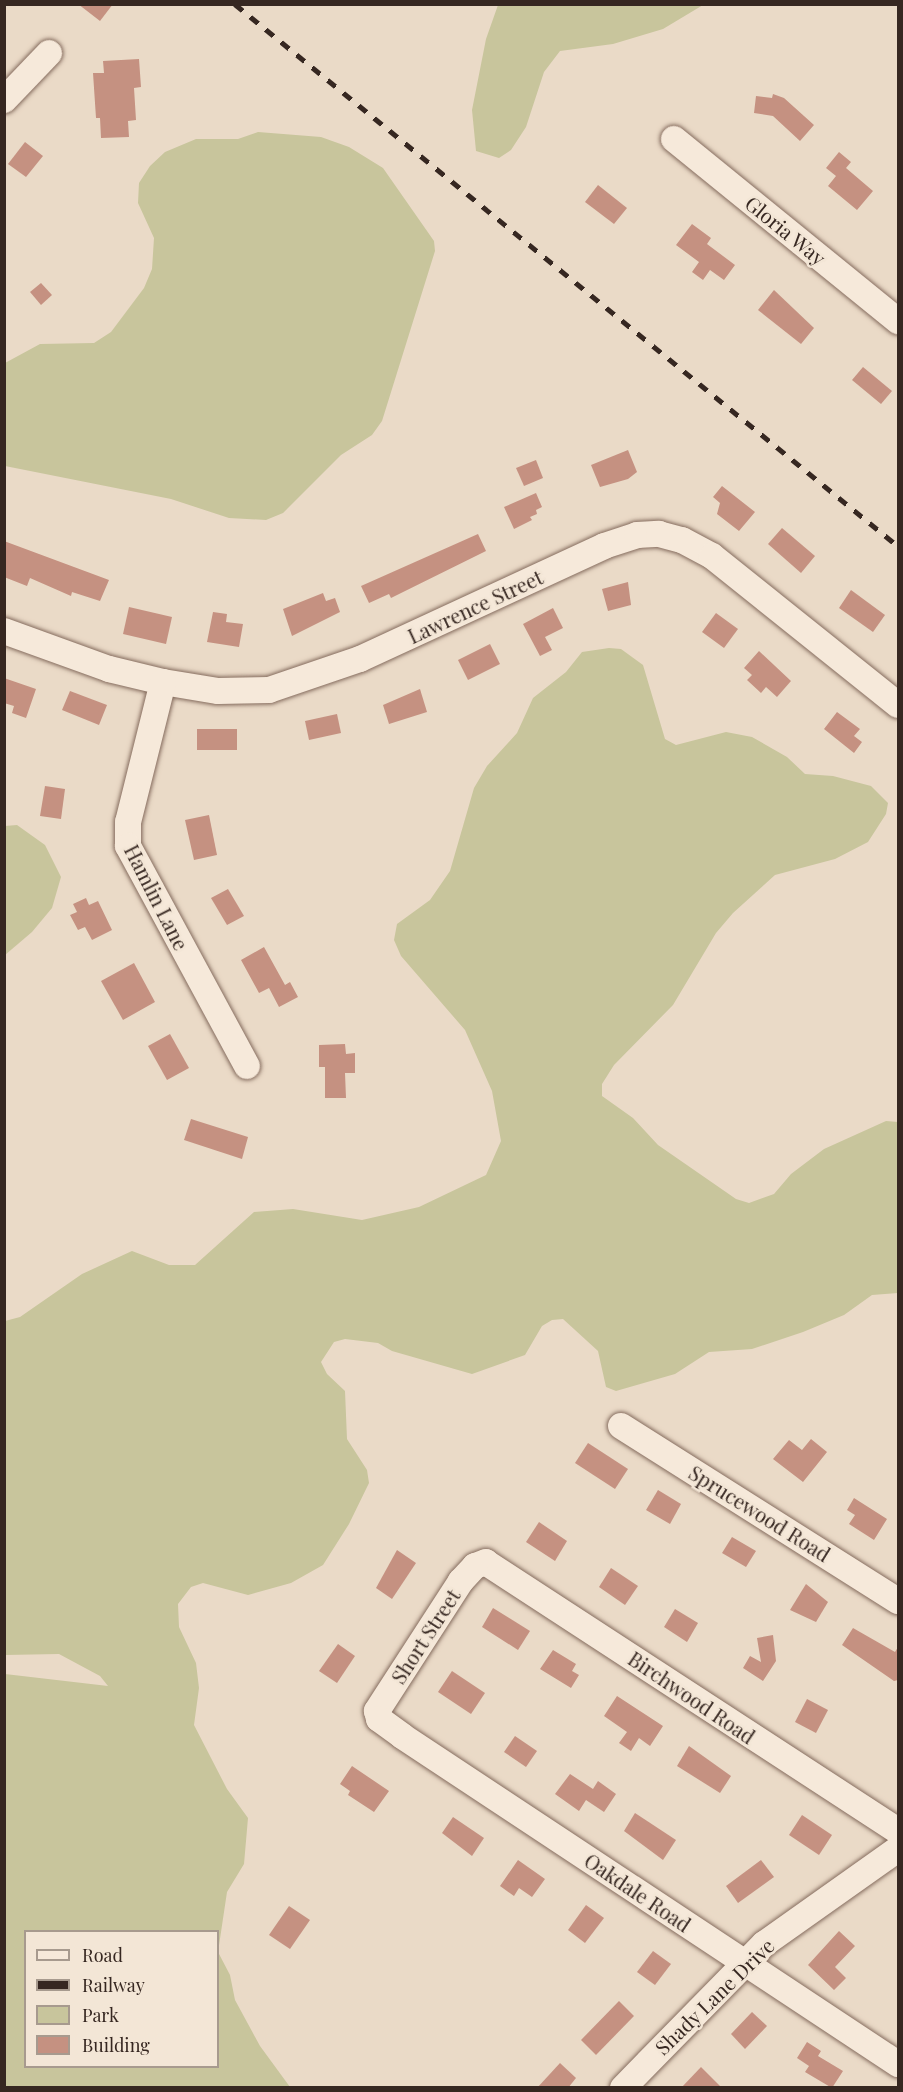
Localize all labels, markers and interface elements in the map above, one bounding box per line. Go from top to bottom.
street label: Gloria Way [741,190,831,270]
street label: Lawrence Street [404,564,546,648]
street label: Hamlin Lane [120,840,194,954]
street label: Sprucewood Road [685,1460,835,1566]
street label: Short Street [385,1584,465,1688]
street label: Birchwood Road [624,1646,760,1748]
street label: Oakdale Road [580,1848,696,1936]
legend [24,1930,219,2068]
street label: Shady Lane Drive [649,1933,779,2059]
text: Road [82,1943,123,1967]
text: Railway [82,1973,145,1997]
text: Park [82,2003,119,2027]
text: Building [82,2033,150,2057]

